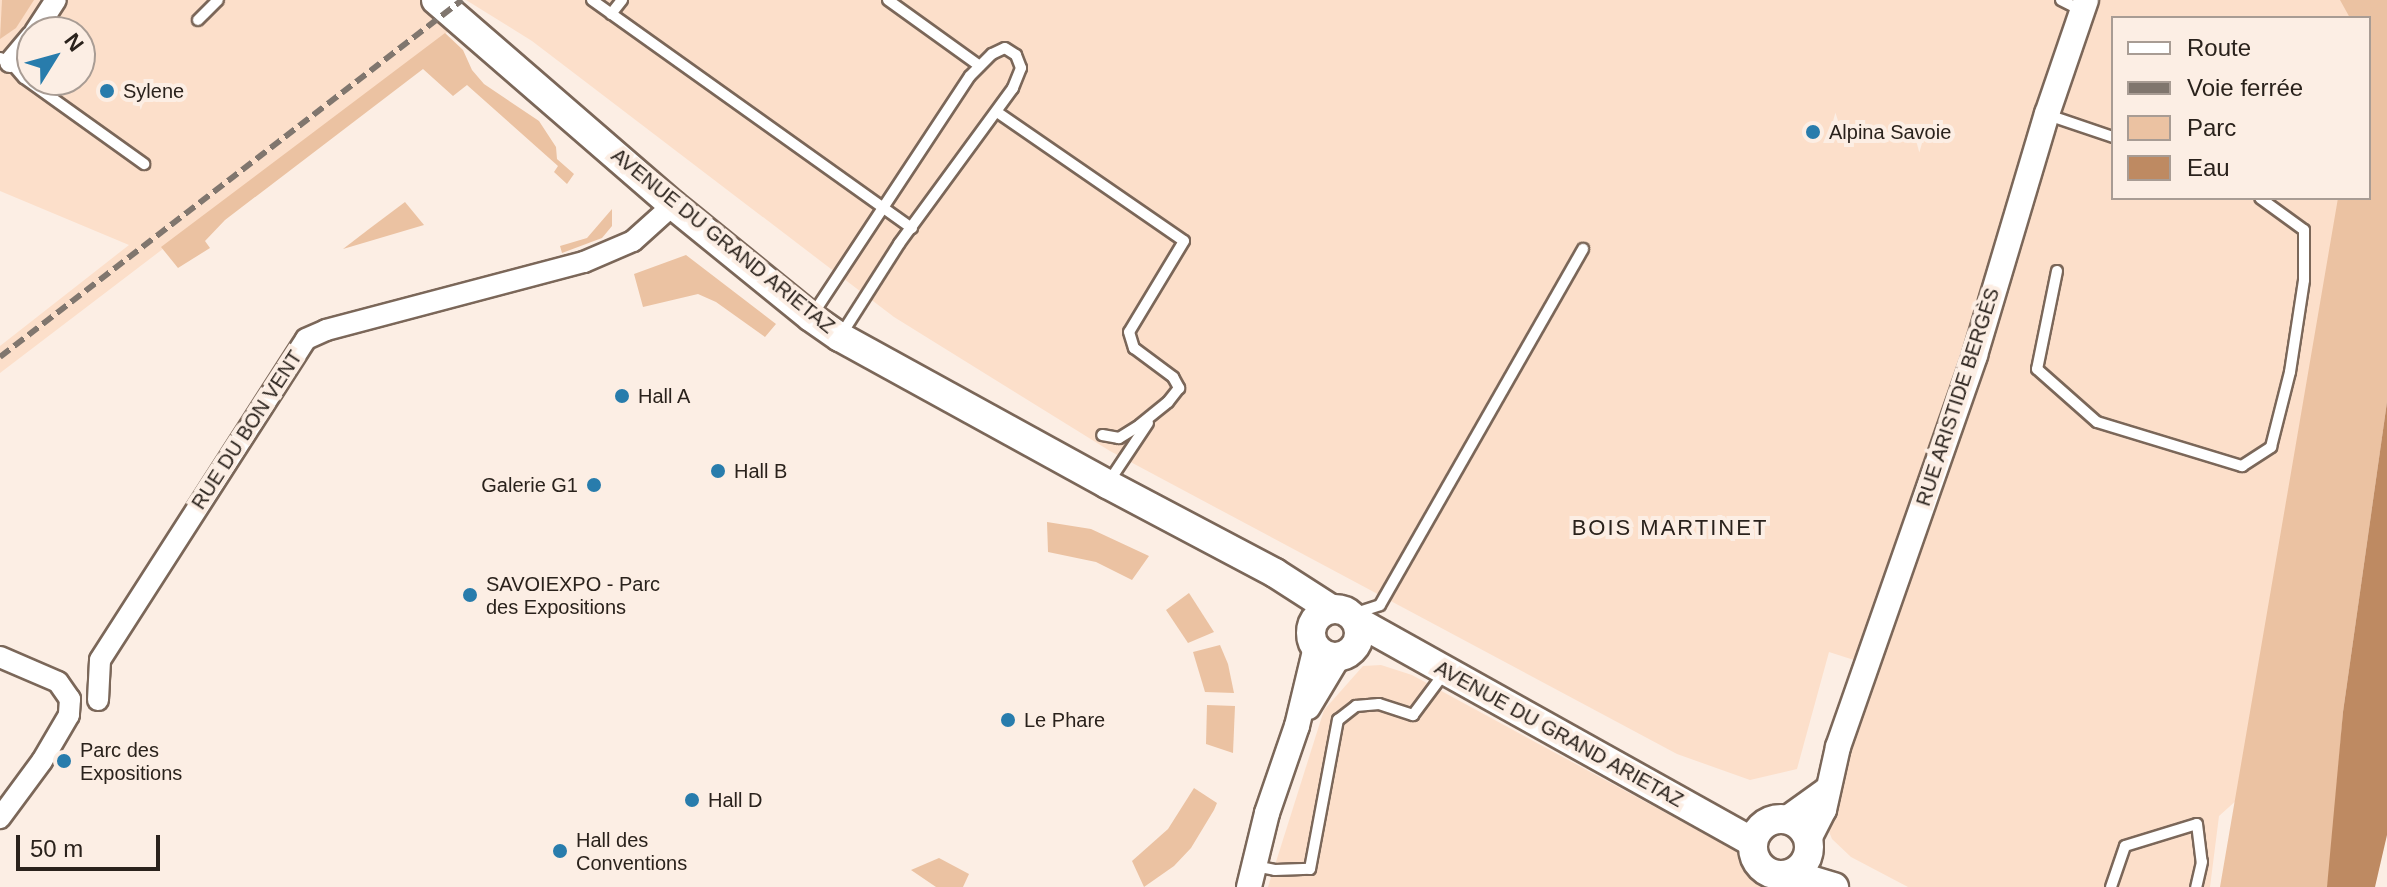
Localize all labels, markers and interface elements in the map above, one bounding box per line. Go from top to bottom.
north arrow [16,16,96,96]
legend [2111,16,2371,200]
text: N [59,29,89,56]
text: Route [2187,34,2251,61]
text: Voie ferrée [2187,74,2303,101]
place label: Sylene [123,79,184,103]
marker: Sylene [98,82,116,100]
text: Parc [2187,114,2236,141]
place label: Alpina Savoie [1829,120,1951,144]
marker: Alpina Savoie [1804,123,1822,141]
street label: AVENUE DU GRAND ARIETAZ [606,143,840,339]
text: Eau [2187,154,2230,181]
street label: RUE ARISTIDE BERGÈS [1911,284,2005,510]
street label: RUE DU BON VENT [187,346,307,514]
place label: Hall A [638,384,691,408]
marker: Hall A [613,387,631,405]
place label: Hall B [734,459,787,483]
marker: Hall B [709,462,727,480]
place label: Galerie G1 [481,473,578,497]
marker: Galerie G1 [585,476,603,494]
district label: BOIS MARTINET [1572,515,1768,541]
place label: SAVOIEXPO - Parc des Expositions [486,572,660,619]
marker: SAVOIEXPO - Parc des Expositions [461,586,479,604]
street label: AVENUE DU GRAND ARIETAZ [1430,655,1688,813]
place label: Le Phare [1024,708,1105,732]
marker: Le Phare [999,711,1017,729]
place label: Parc des Expositions [80,738,182,785]
marker: Parc des Expositions [55,752,73,770]
place label: Hall D [708,788,762,812]
marker: Hall D [683,791,701,809]
scale bar [20,819,164,869]
place label: Hall des Conventions [576,828,687,875]
text: 50 m [30,835,83,862]
marker: Hall des Conventions [551,842,569,860]

